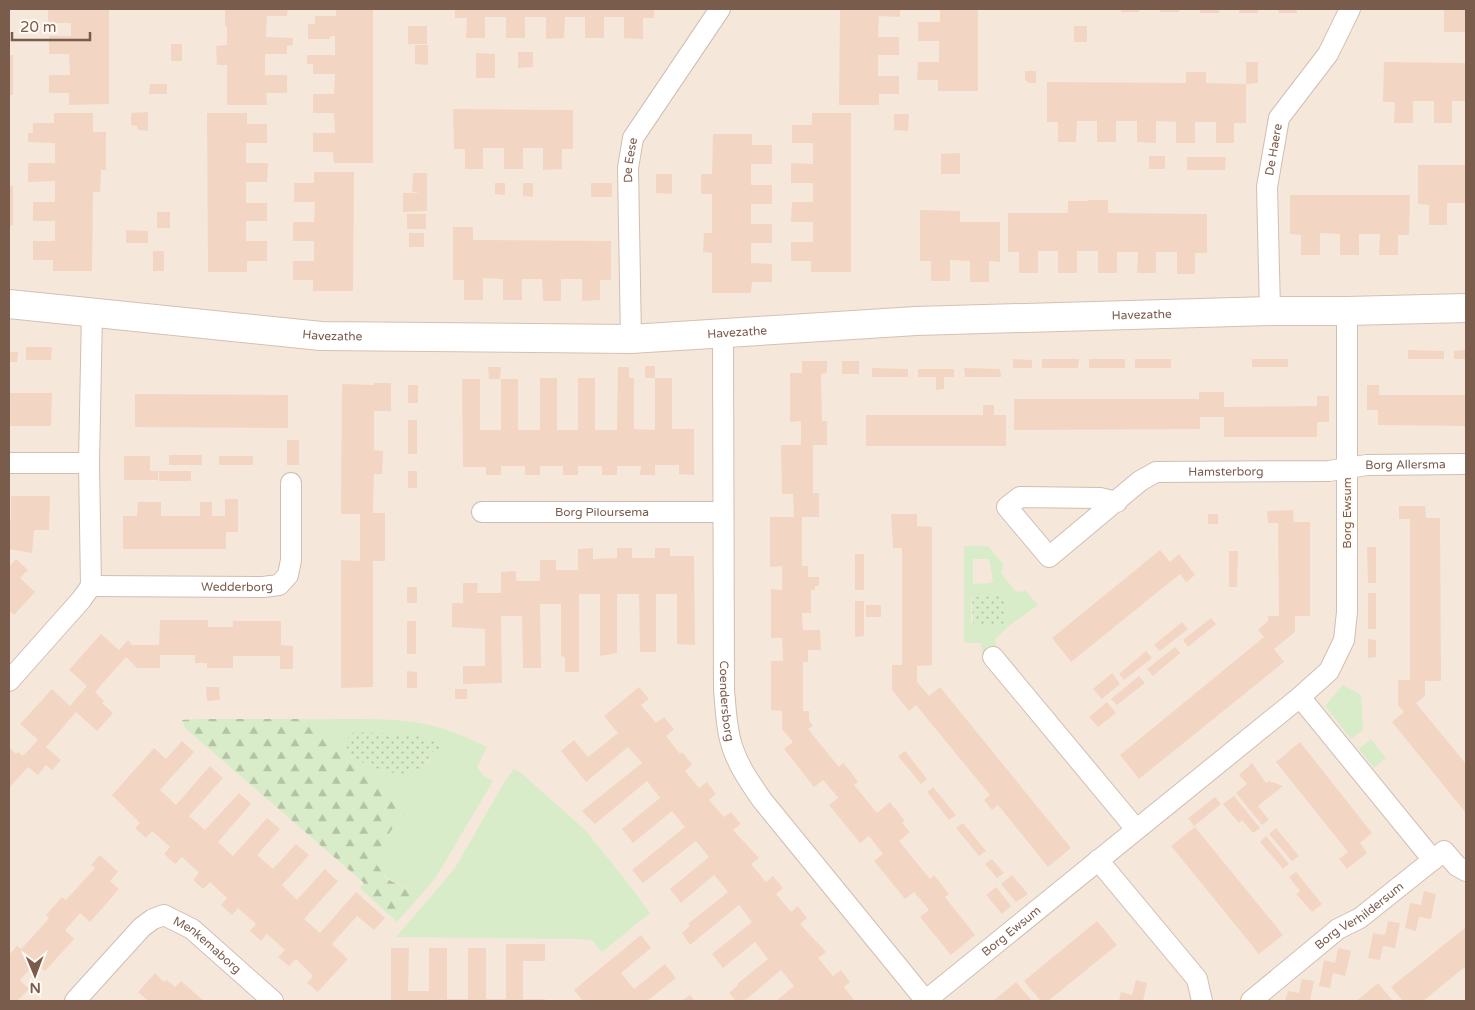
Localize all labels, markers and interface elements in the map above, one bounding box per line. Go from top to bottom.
scale bar [12,10,90,42]
text: 20 m [20,18,57,36]
street label: De Haere [1262,122,1285,177]
street label: De Eese [621,136,640,183]
street label: Havezathe [1111,307,1172,322]
street label: Havezathe [707,323,768,341]
street label: Havezathe [302,327,363,343]
street label: Borg Allersma [1365,457,1446,472]
street label: Hamsterborg [1188,464,1264,479]
street label: Borg Ewsum [1340,477,1354,549]
street label: Borg Piloursema [555,505,649,519]
street label: Wedderborg [201,579,274,594]
street label: Coendersborg [717,660,737,743]
street label: Borg Verhildersum [1312,879,1406,952]
street label: Borg Ewsum [979,903,1044,959]
street label: Menkemaborg [171,914,244,976]
north arrow [10,950,60,1000]
text: N [29,979,41,996]

